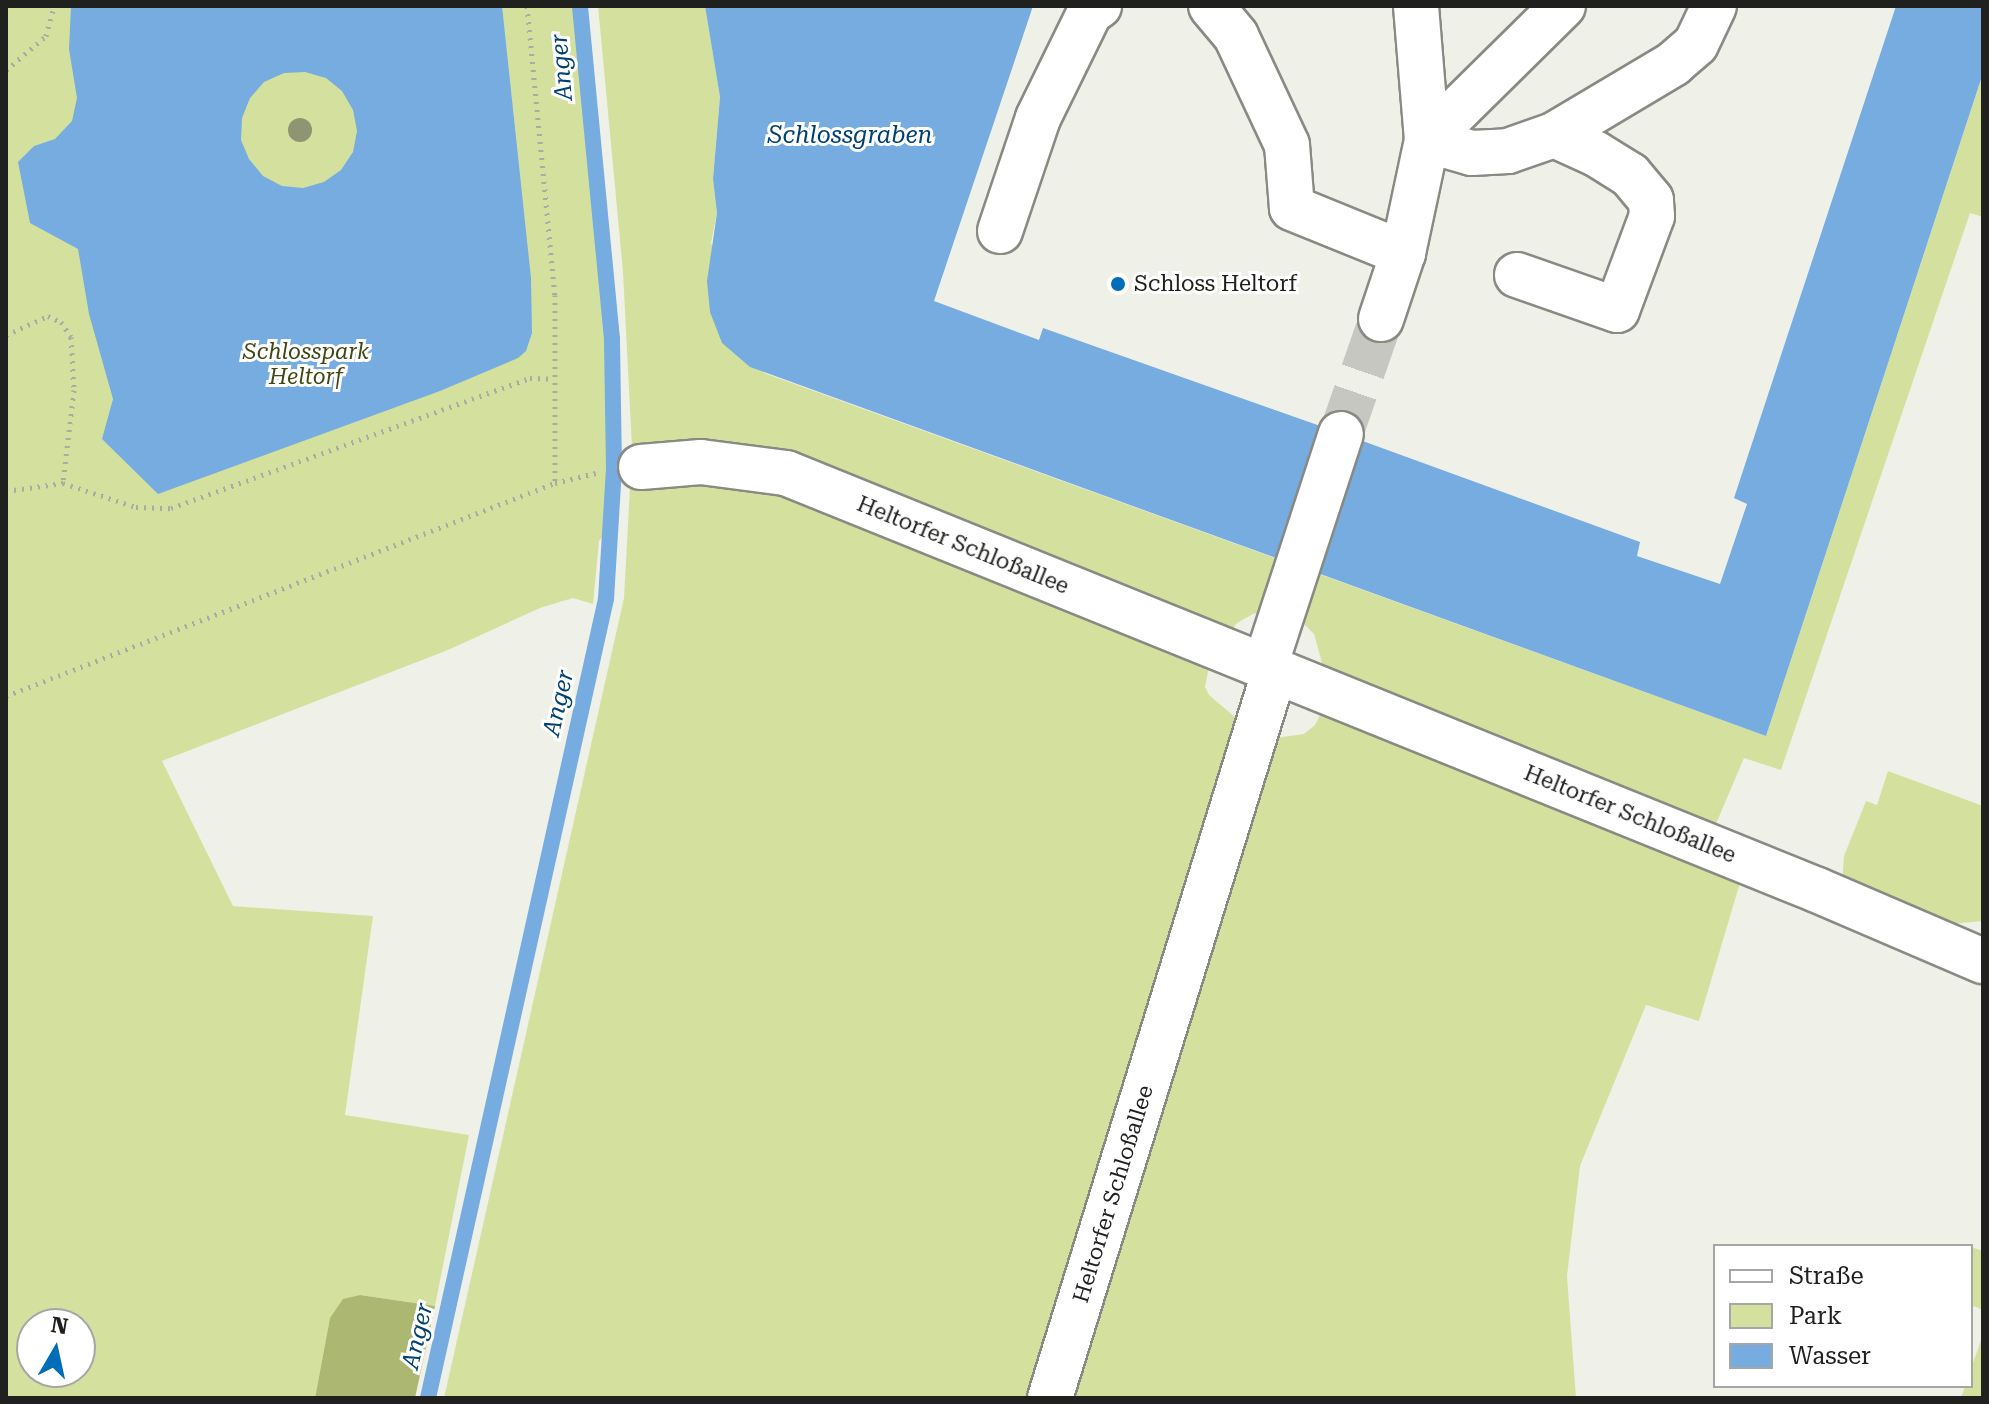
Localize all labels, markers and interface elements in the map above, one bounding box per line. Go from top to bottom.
water label: Anger [545,32,579,102]
water label: Schlossgraben [768,122,932,150]
place label: Schloss Heltorf [1134,271,1297,297]
marker: Schloss Heltorf [1109,275,1127,293]
park label: Schlosspark Heltorf [243,338,369,390]
street label: Heltorfer Schloßallee [853,490,1073,600]
water label: Anger [537,667,581,739]
street label: Heltorfer Schloßallee [1520,759,1740,869]
street label: Heltorfer Schloßallee [1067,1082,1159,1306]
legend [1713,1244,1973,1388]
text: Straße [1789,1262,1864,1290]
water label: Anger [396,1300,440,1372]
text: Park [1789,1302,1842,1330]
north arrow [16,1308,96,1388]
text: N [49,1312,70,1339]
text: Wasser [1789,1342,1871,1370]

